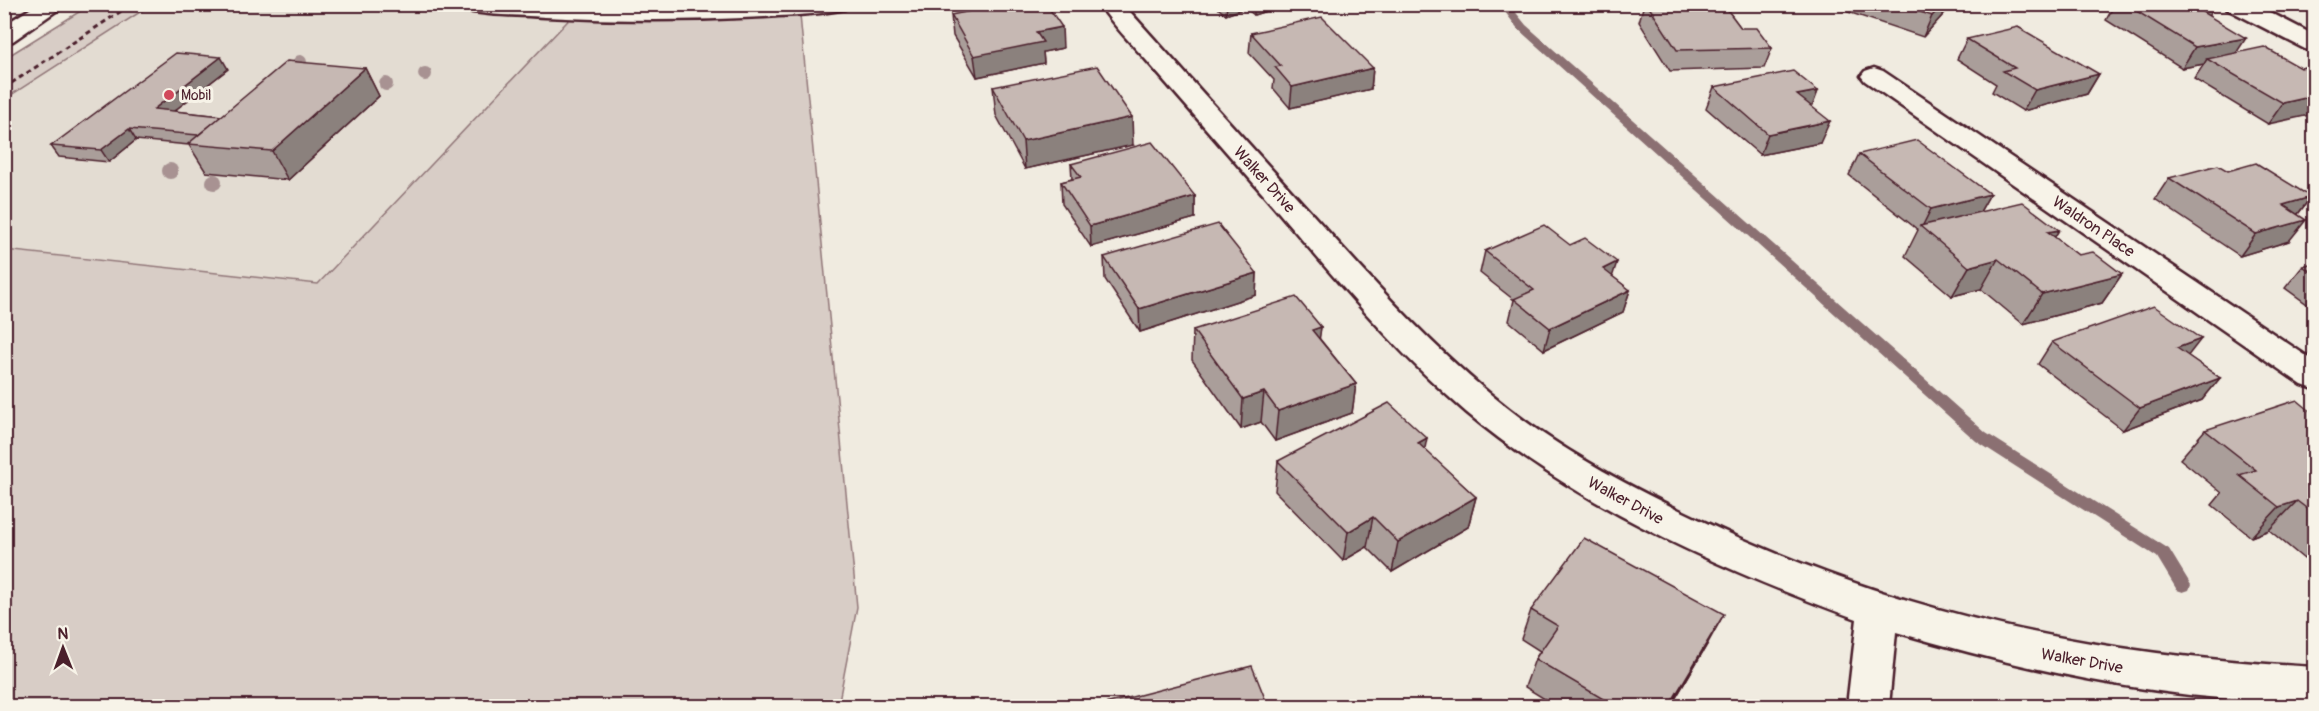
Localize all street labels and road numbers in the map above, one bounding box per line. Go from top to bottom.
street label: Walker Drive [1229,142,1299,217]
street label: Waldron Place [2048,192,2139,262]
street label: Walker Drive [1584,473,1667,529]
street label: Walker Drive [2039,644,2124,678]

